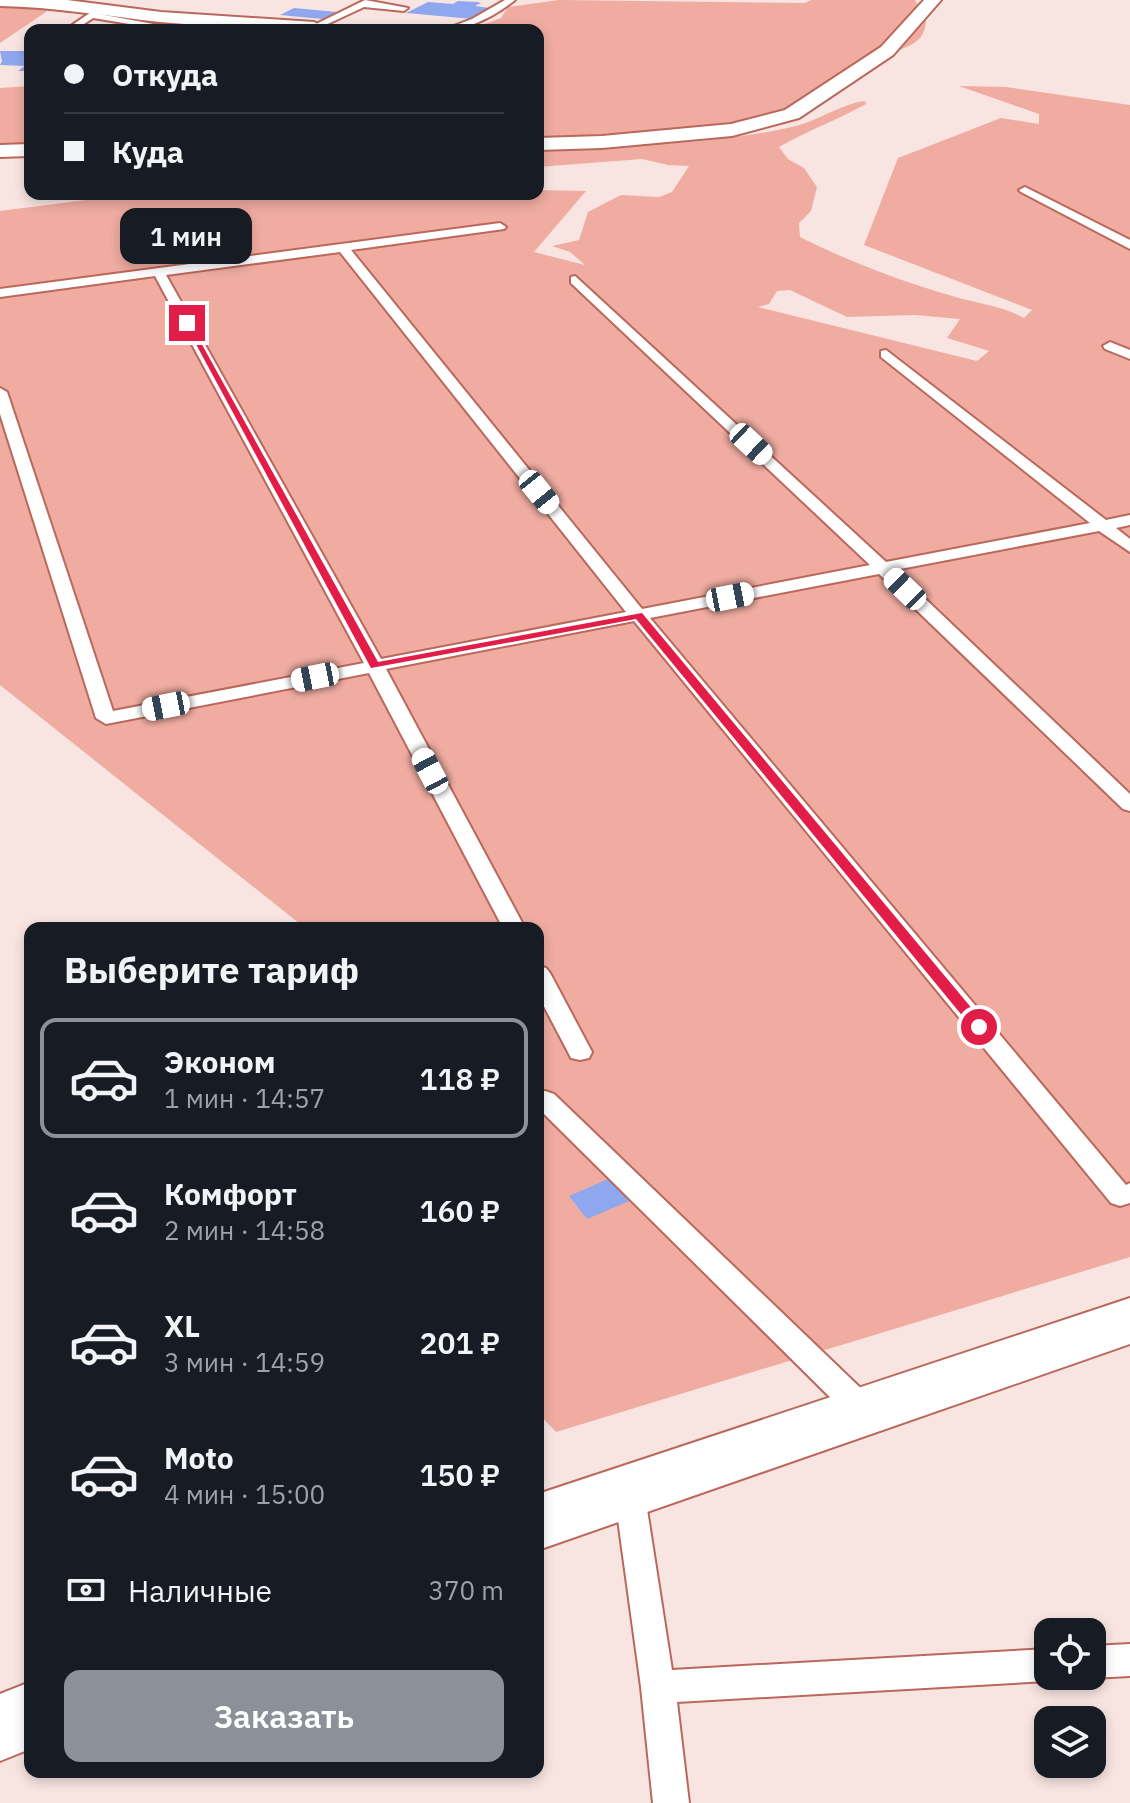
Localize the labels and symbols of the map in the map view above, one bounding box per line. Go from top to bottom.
callout: 1 мин [121,207,253,263]
route end [169,305,205,341]
car [725,419,777,469]
car [515,466,563,518]
car [879,564,931,614]
car [704,581,756,613]
car [289,661,341,693]
car [140,690,192,722]
car [408,744,452,798]
route start [961,1009,997,1045]

